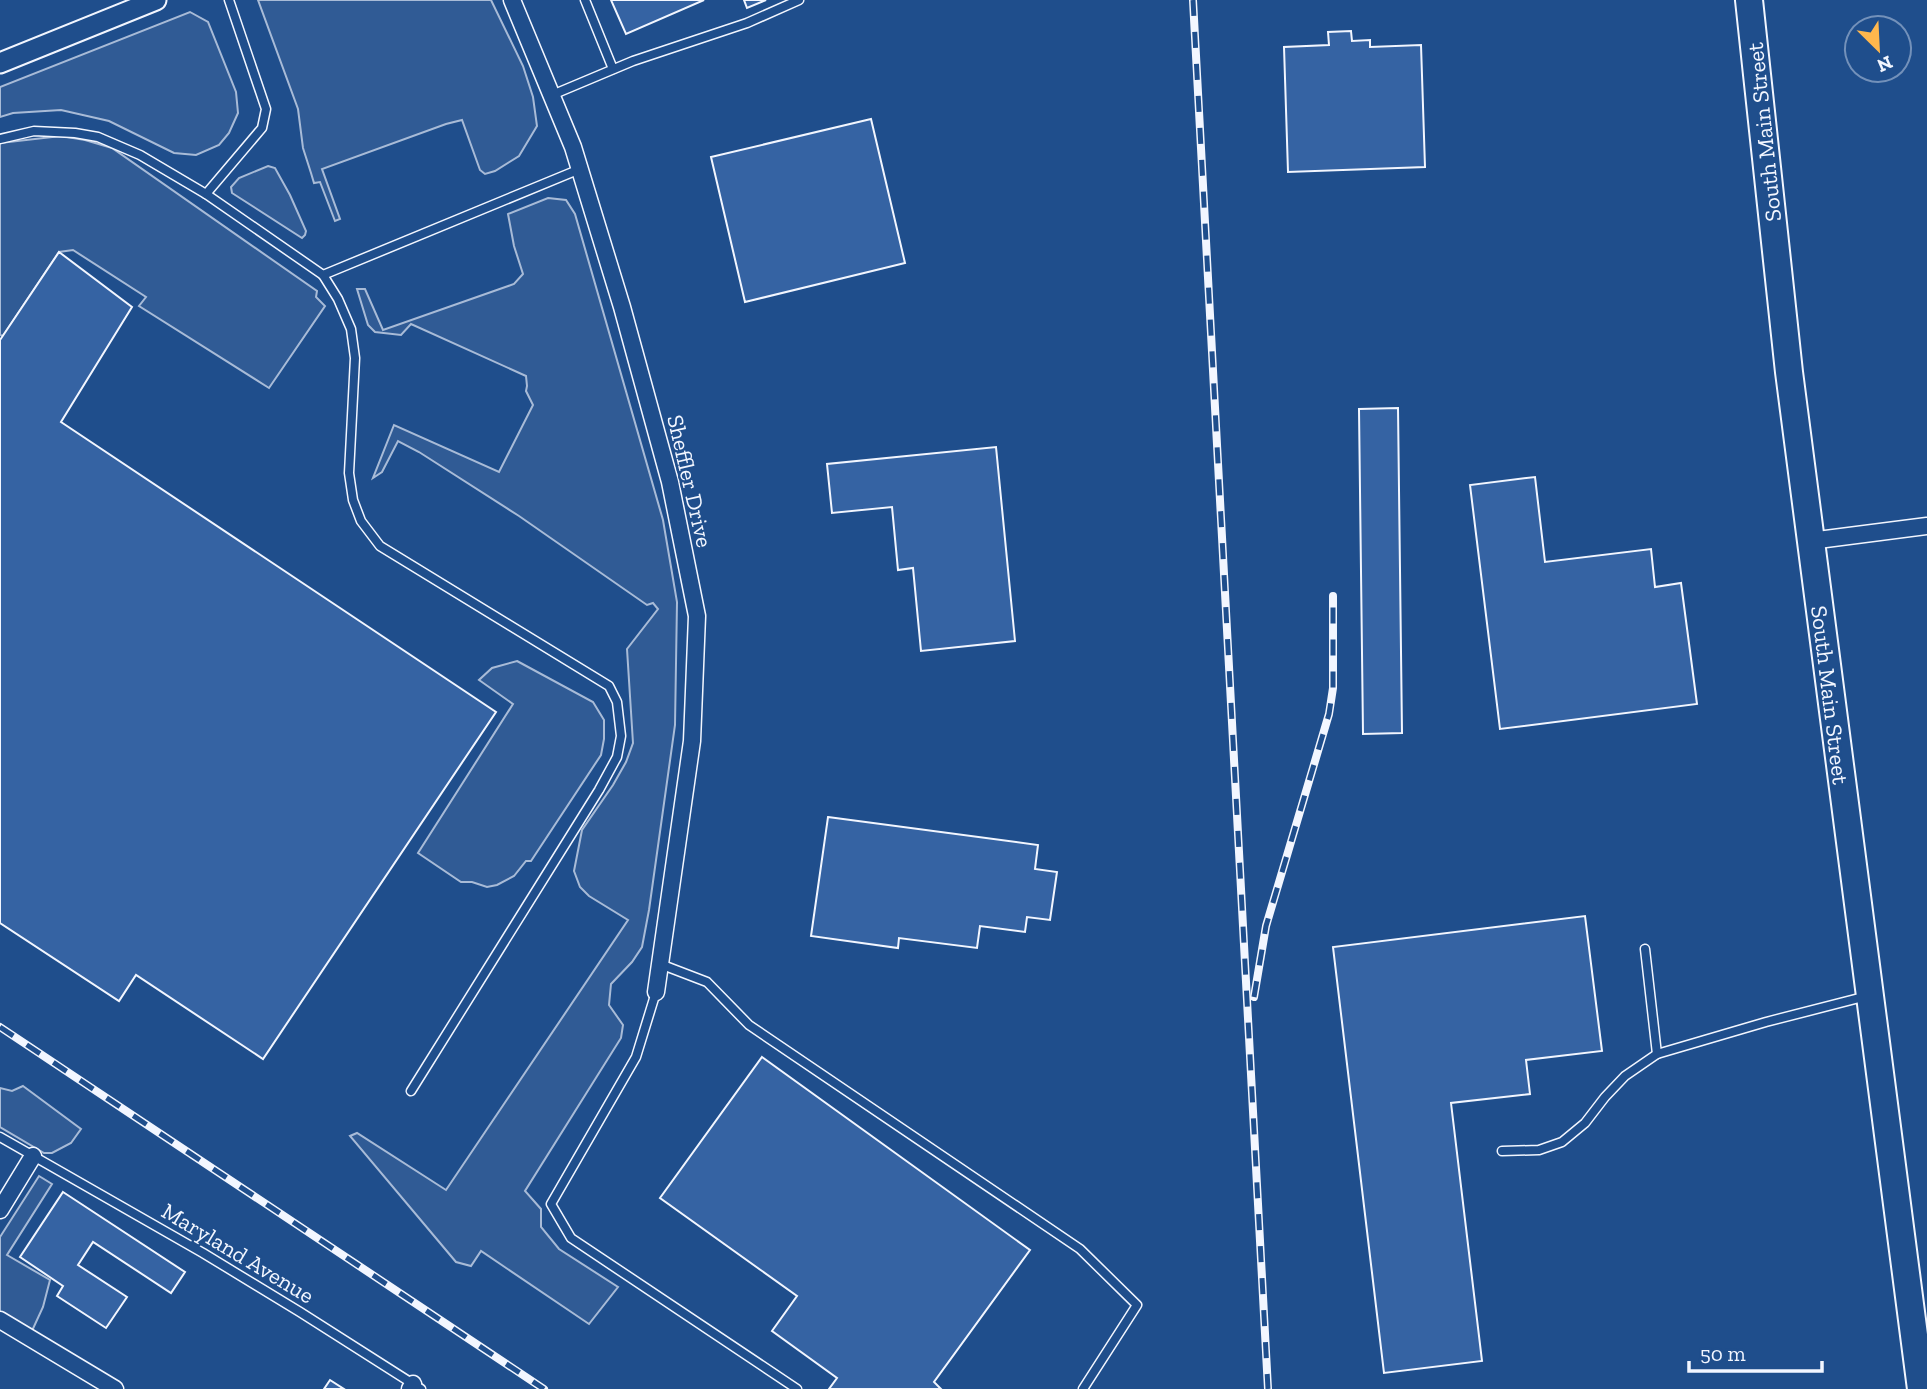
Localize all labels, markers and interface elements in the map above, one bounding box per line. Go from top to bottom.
north arrow [1843,14,1913,84]
street label: South Main Street [1741,41,1787,223]
text: N [1873,51,1896,78]
street label: Sheffler Drive [661,412,719,550]
street label: South Main Street [1805,604,1855,786]
street label: Maryland Avenue [157,1197,319,1309]
scale bar [1689,1330,1822,1374]
text: 50 m [1700,1341,1746,1366]

